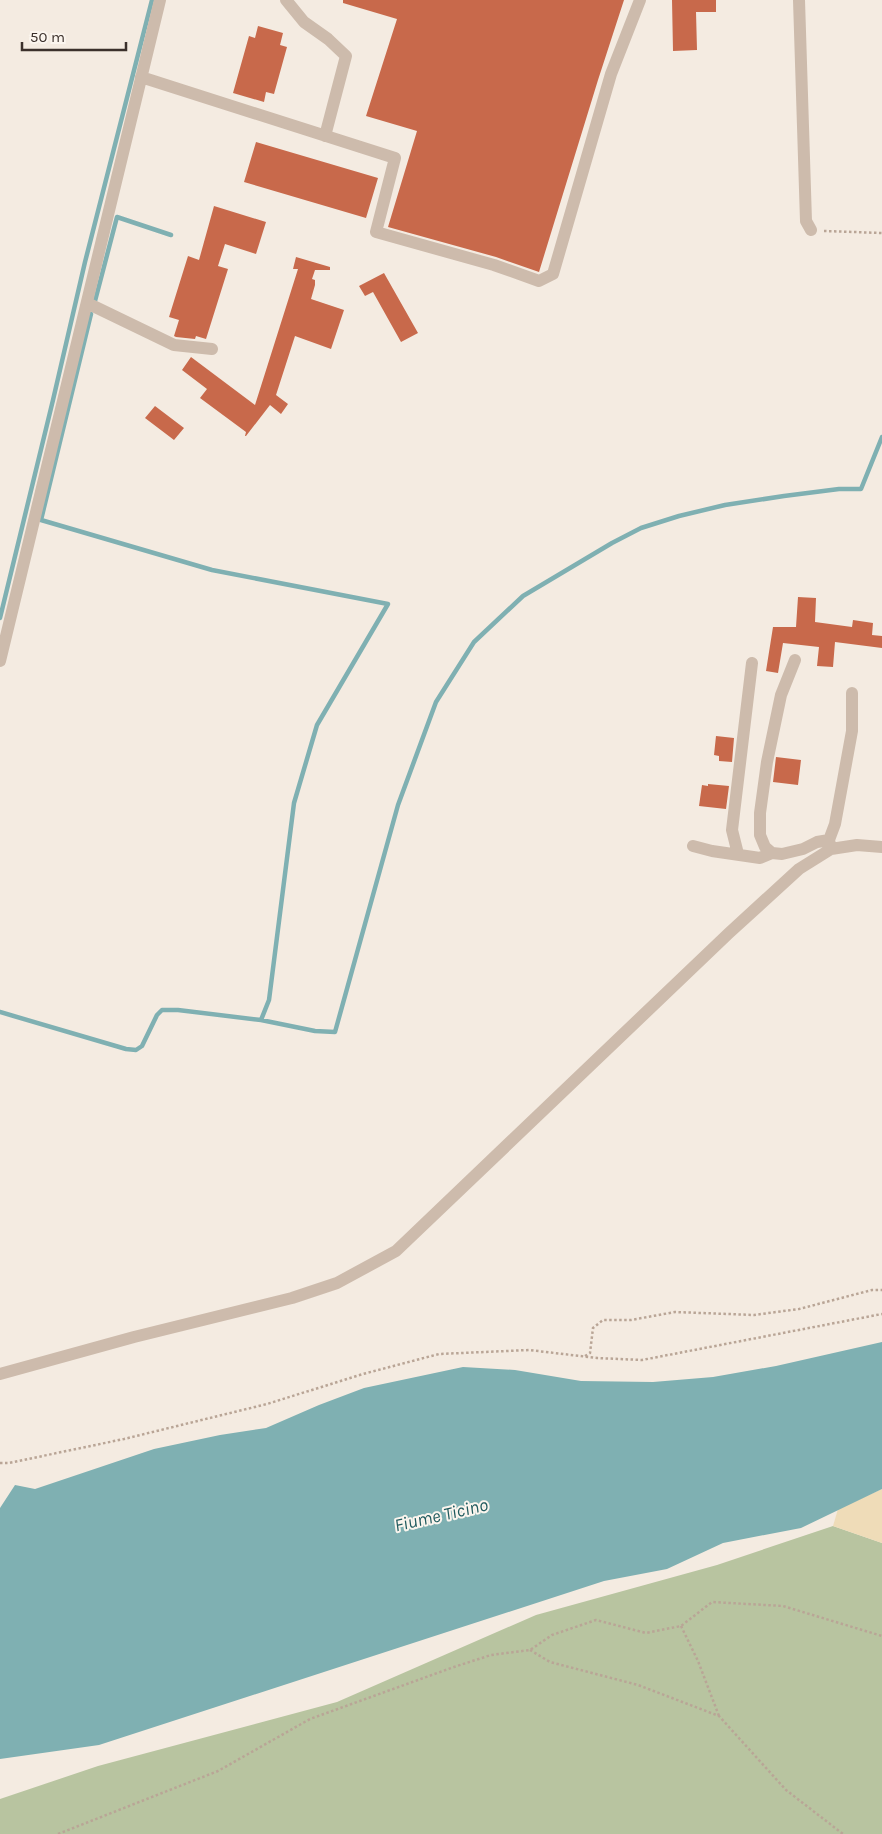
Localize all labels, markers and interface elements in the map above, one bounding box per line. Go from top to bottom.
scale bar [22,20,126,52]
text: 50 m [30,28,65,46]
water label: Fiume Ticino [392,1494,490,1536]

